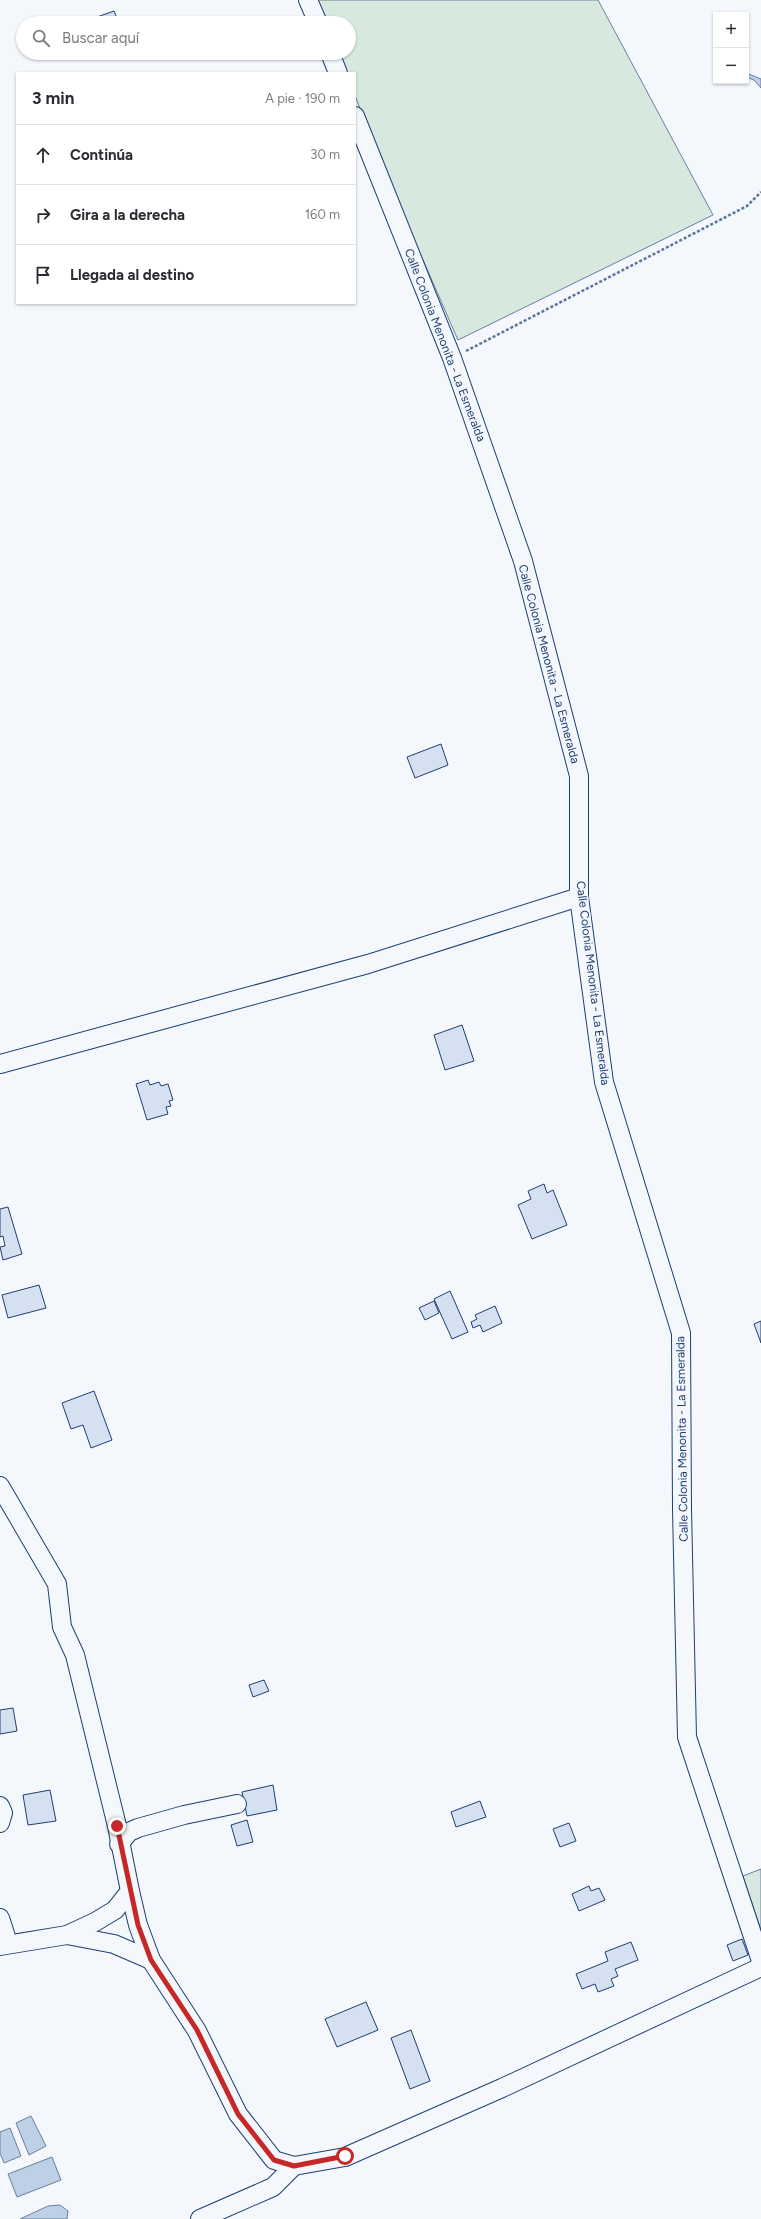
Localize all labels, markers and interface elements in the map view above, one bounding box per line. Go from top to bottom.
map controls [713,12,749,84]
button: + [713,12,749,48]
search box [16,16,356,60]
icon: search [30,27,52,49]
text: Buscar aquí [62,29,139,47]
button: − [713,48,749,84]
text: 3 min [32,88,74,108]
text: A pie · 190 m [265,91,340,106]
icon: ahead [32,144,54,166]
text: Continúa [70,146,133,164]
text: 30 m [310,147,340,162]
icon: right [32,204,54,226]
text: Gira a la derecha [70,206,185,224]
text: 160 m [305,207,340,222]
street label: Calle Colonia Menonita - La Esmeralda [402,247,488,443]
icon: arrive [32,264,54,286]
text: Llegada al destino [70,266,194,284]
street label: Calle Colonia Menonita - La Esmeralda [516,563,582,765]
street label: Calle Colonia Menonita - La Esmeralda [574,880,612,1086]
street label: Calle Colonia Menonita - La Esmeralda [673,1336,691,1542]
route end [108,1817,126,1835]
route start [336,2147,354,2165]

